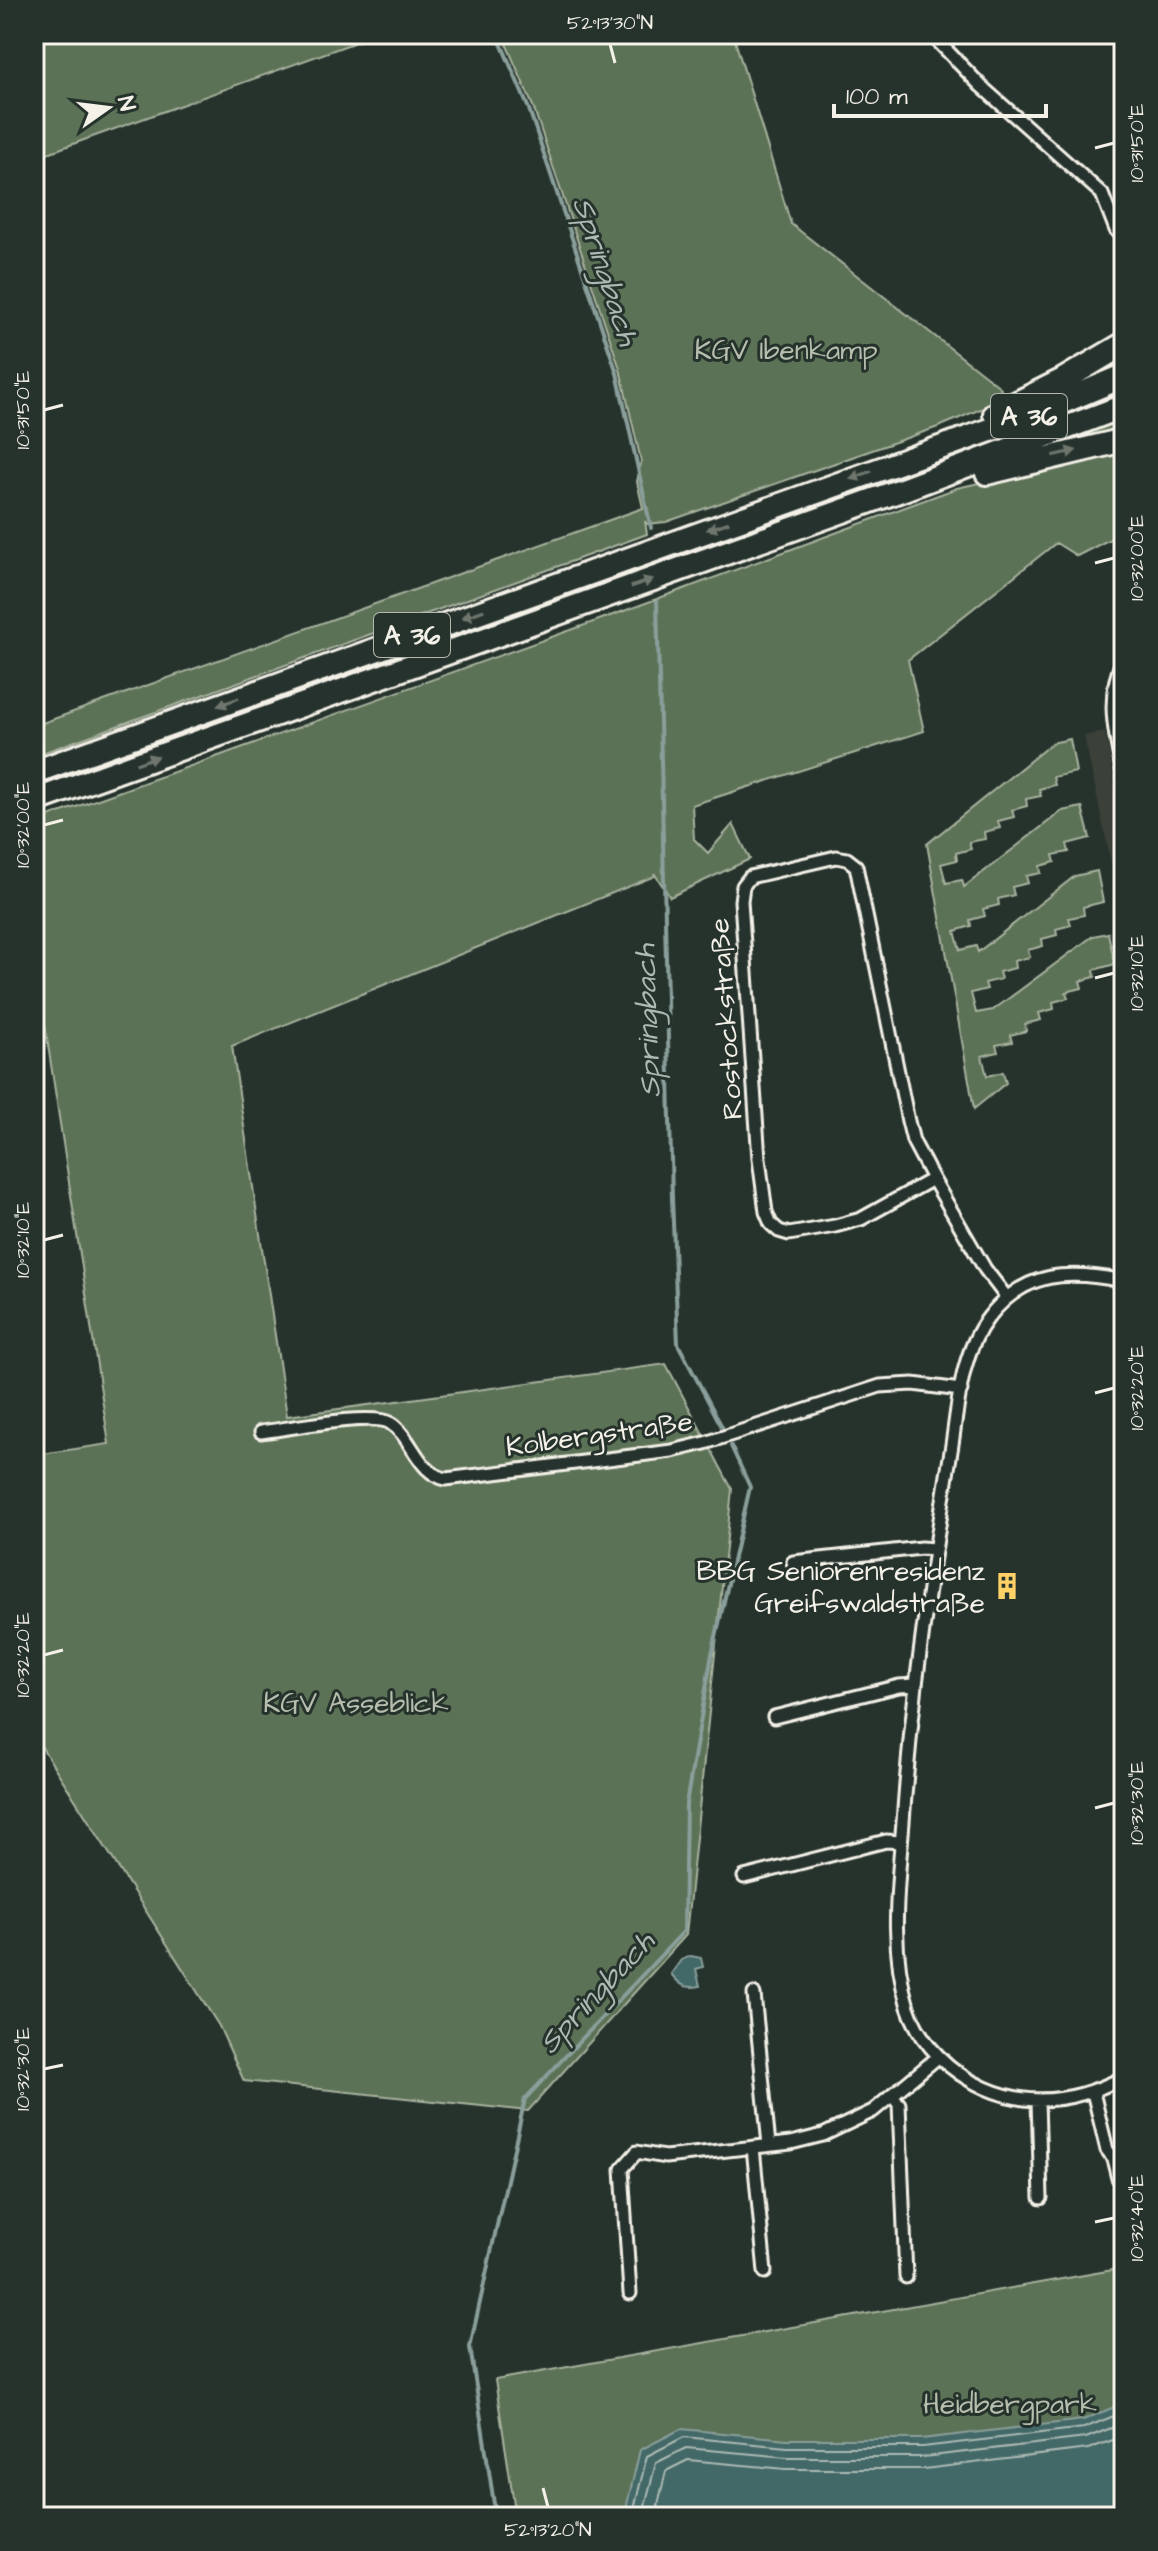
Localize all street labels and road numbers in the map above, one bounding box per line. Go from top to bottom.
road number: A 36 [991,394,1067,438]
road number: A 36 [374,613,450,657]
street label: Rostockstraße [700,917,753,1121]
street label: Kolbergstraße [503,1402,695,1468]

